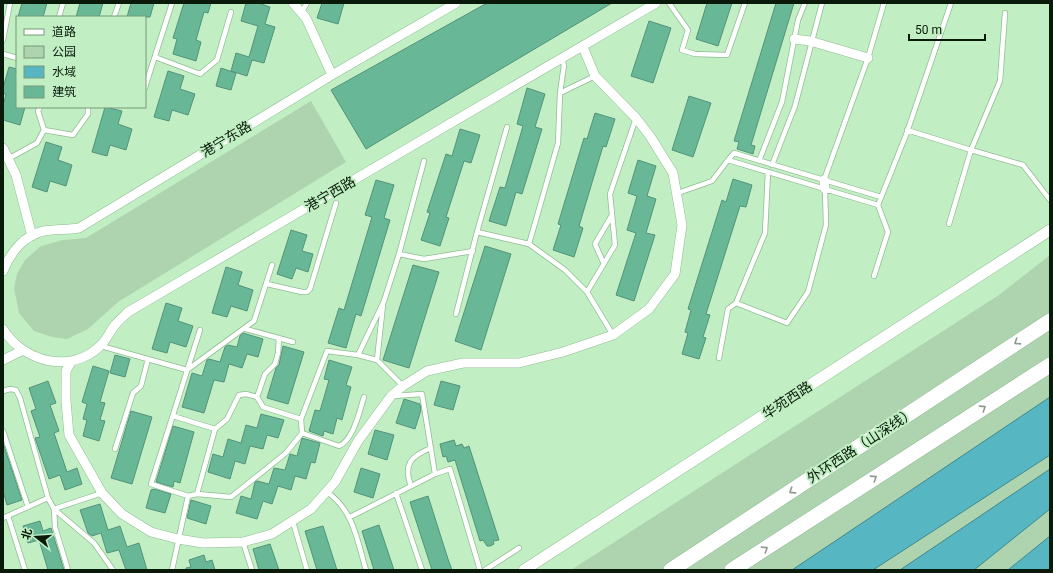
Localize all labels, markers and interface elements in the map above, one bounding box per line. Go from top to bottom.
legend [16,16,146,108]
scale bar [909,16,985,42]
text: 50 m [915,23,942,37]
text: 道路 [52,25,76,39]
text: 公园 [52,45,76,59]
text: 水域 [52,65,76,79]
text: 建筑 [52,85,76,99]
street label: 港宁东路 [198,118,254,160]
street label: 港宁西路 [302,173,358,215]
one-way arrow [1015,337,1022,344]
street label: 华苑西路 [759,378,815,422]
street label: 外环西路（山深线） [804,404,918,486]
one-way arrow [979,405,986,413]
one-way arrow [870,476,877,483]
one-way arrow [789,486,796,493]
north arrow [16,517,56,557]
text: 北 [19,527,35,541]
one-way arrow [761,546,768,554]

